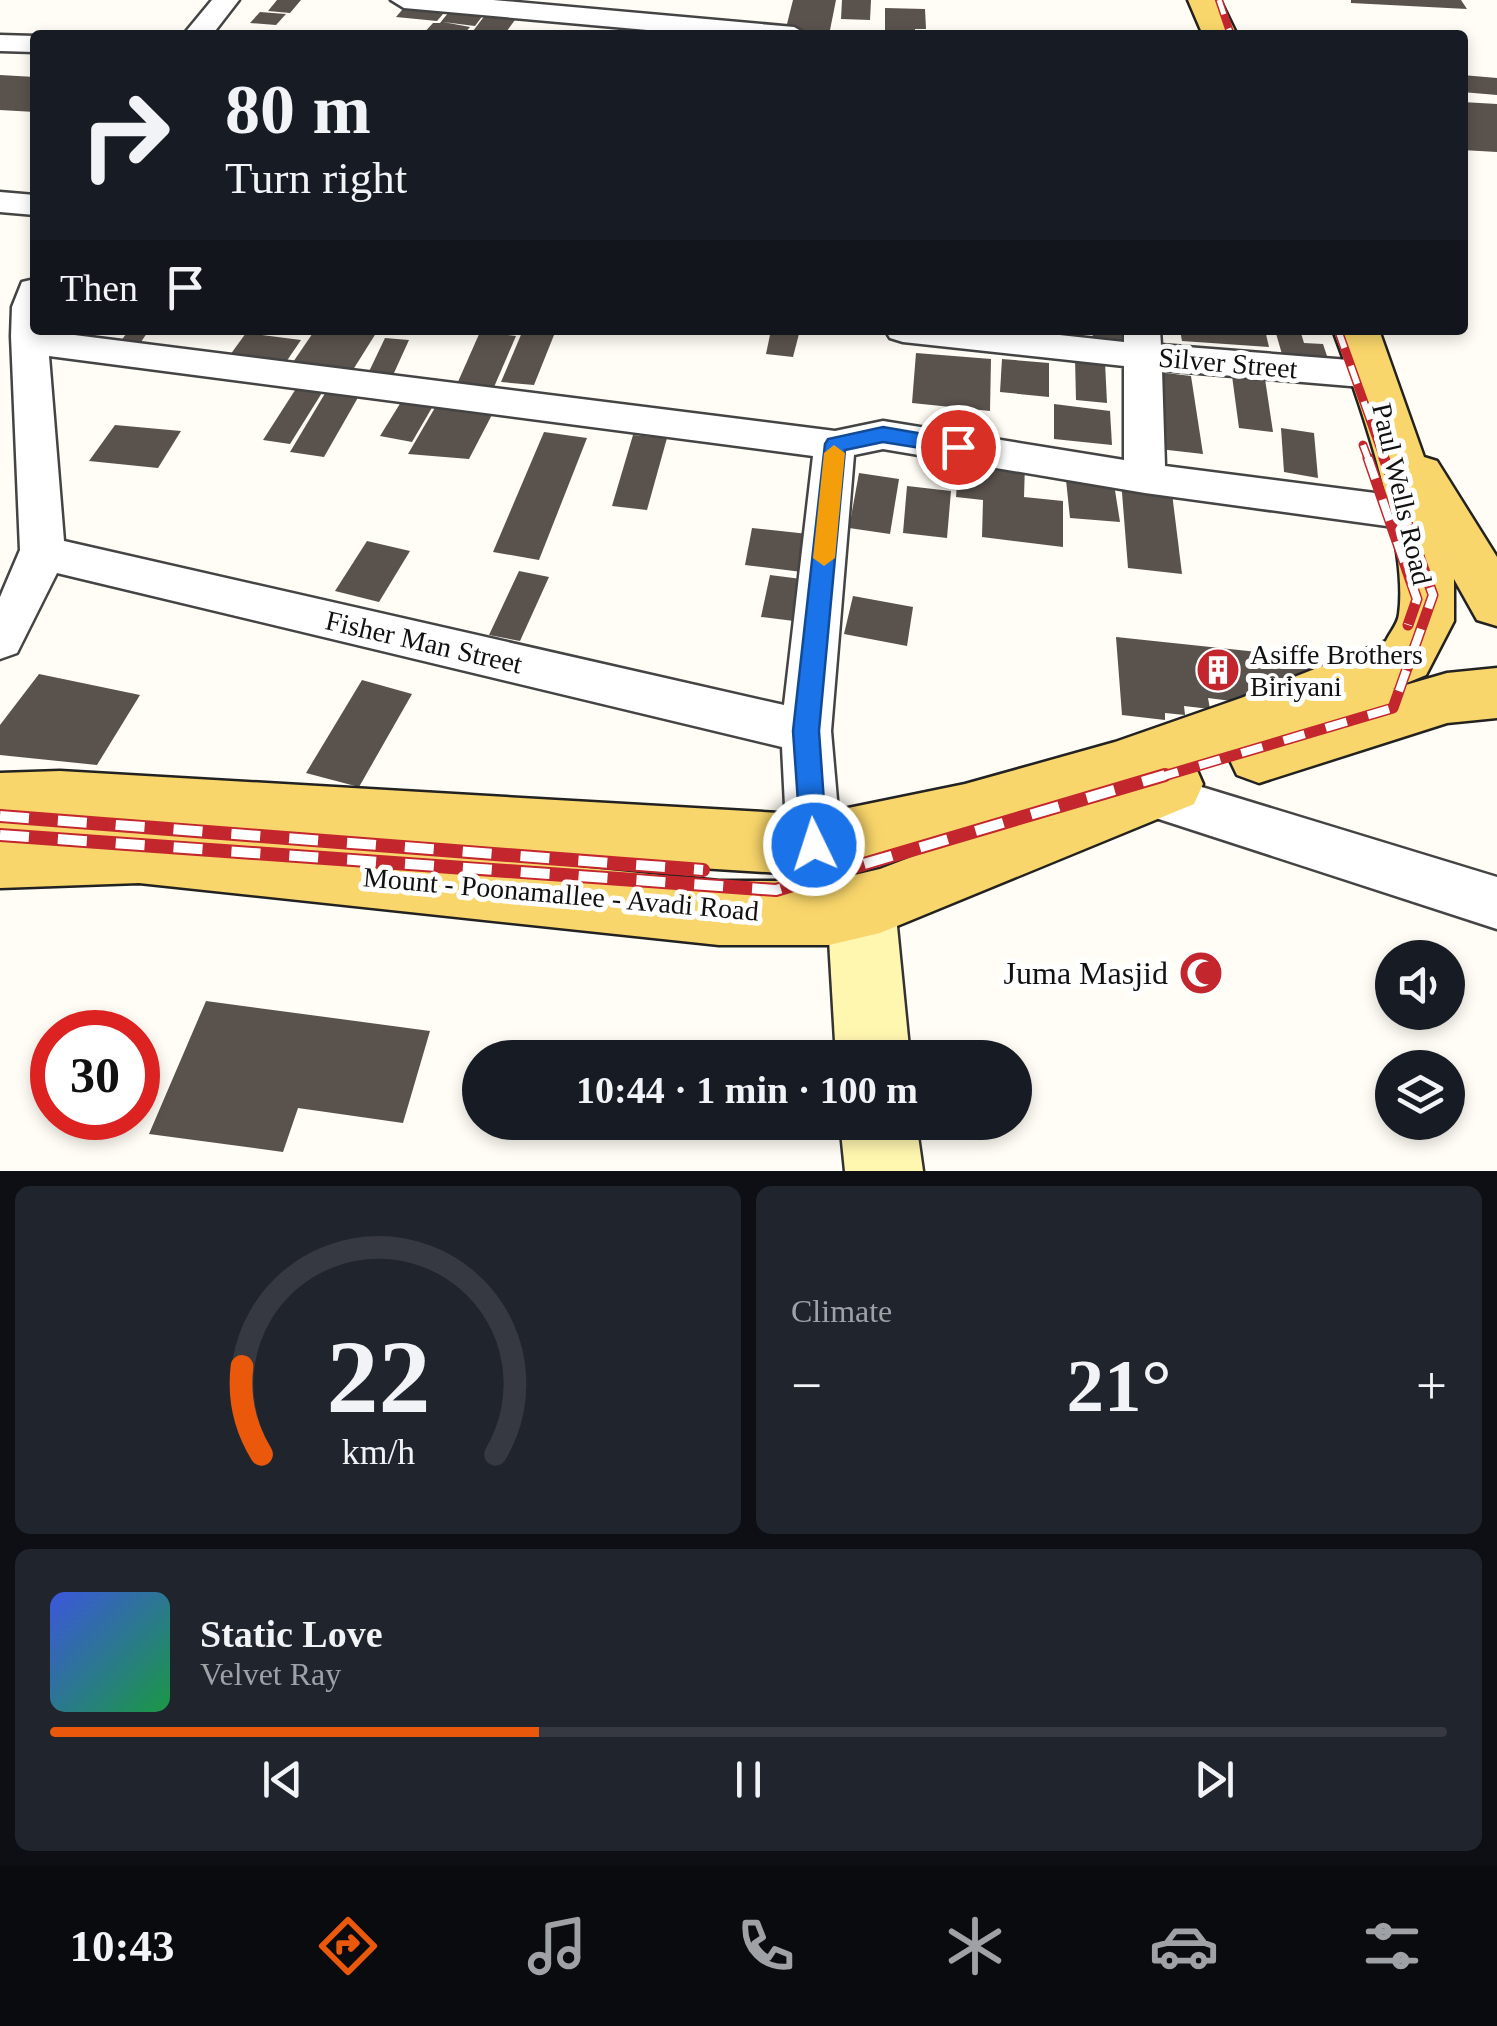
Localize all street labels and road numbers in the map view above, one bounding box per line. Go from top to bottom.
street label: Silver Street [1157,341,1299,385]
street label: Paul Wells Road [1366,400,1438,588]
street label: Fisher Man Street [323,604,525,680]
street label: Mount - Poonamallee - Avadi Road [362,861,760,927]

